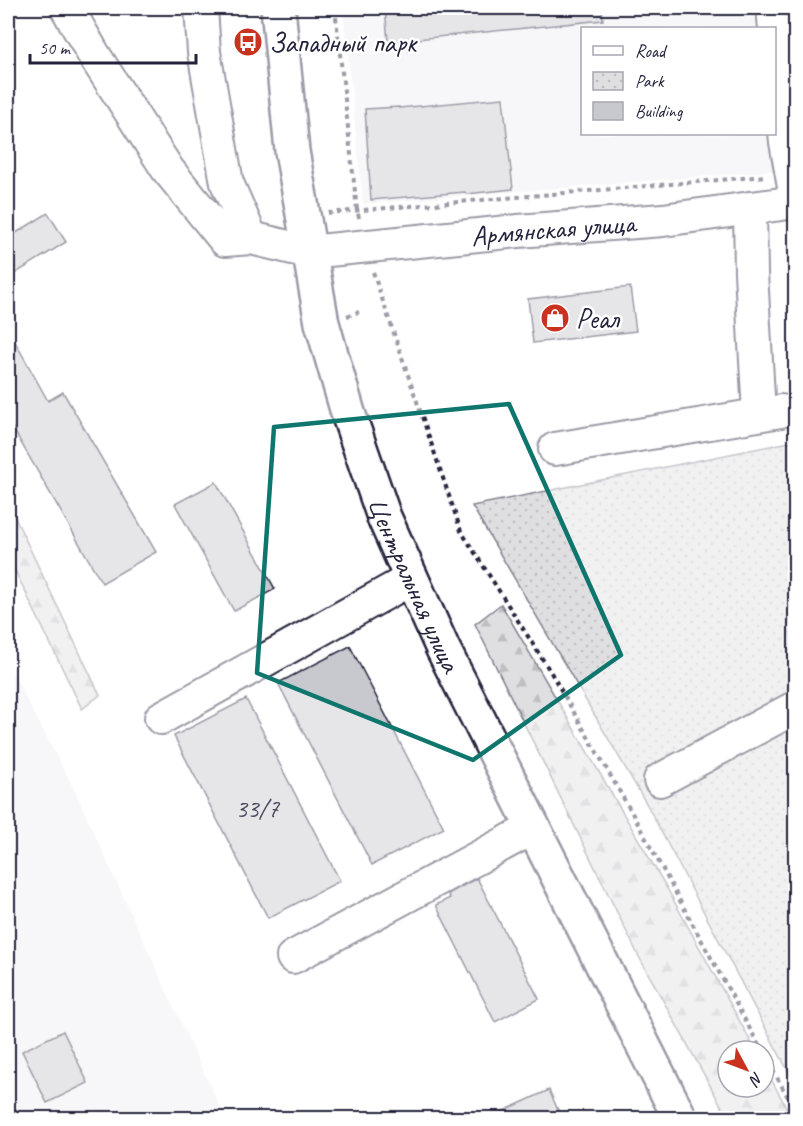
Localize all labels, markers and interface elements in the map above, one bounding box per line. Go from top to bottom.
place label: Западный парк [269,25,418,60]
bus stop icon: Западный парк [232,26,264,58]
scale bar [30,27,196,65]
legend [581,27,776,135]
text: 50 m [39,37,72,59]
text: Road [635,40,668,62]
text: Park [635,70,665,92]
text: Building [635,100,684,122]
street label: Армянская улица [469,204,639,253]
place label: Реал [576,301,621,336]
shop icon: Реал [539,302,571,334]
street label: Центральная улица [361,492,470,679]
house number: 33/7 [235,792,280,825]
north arrow [716,1039,776,1099]
text: N [744,1068,767,1091]

